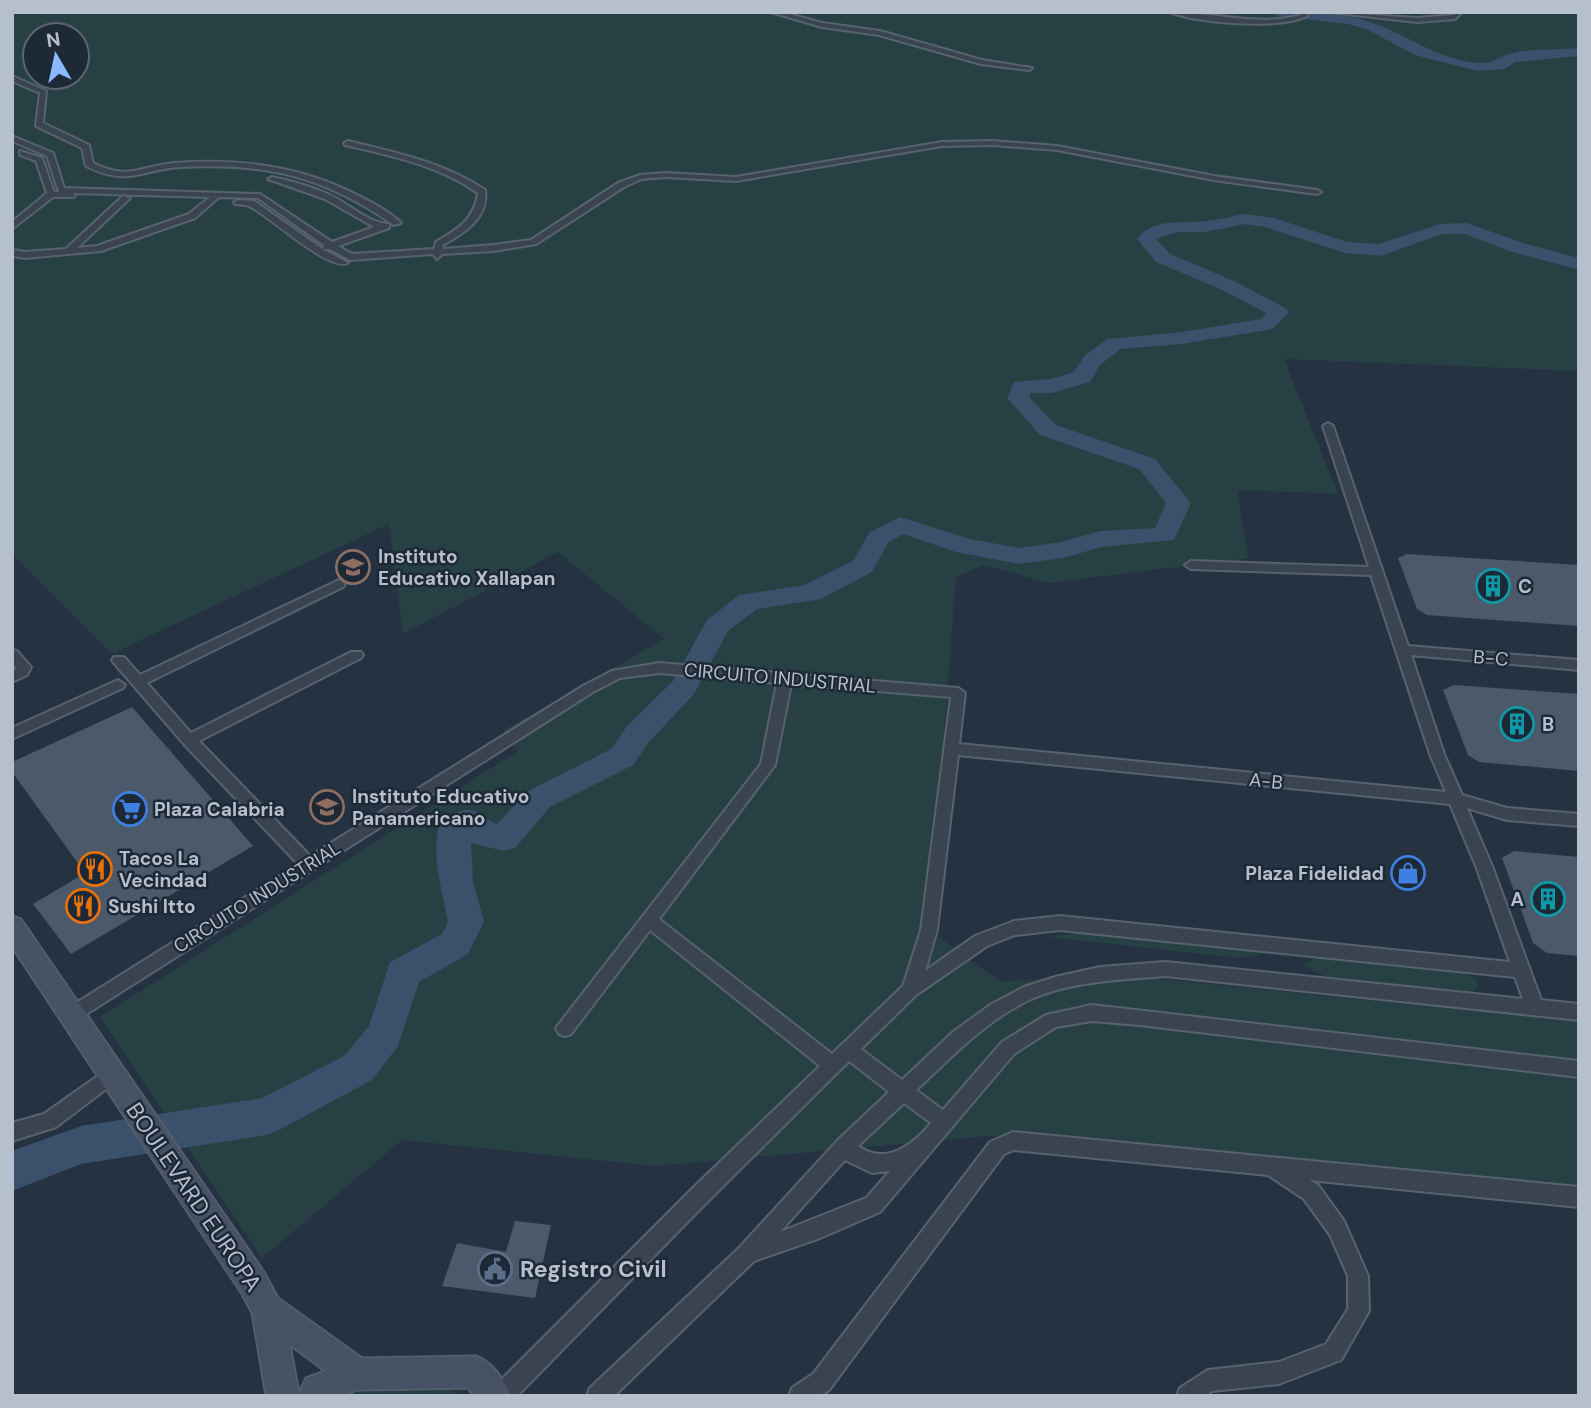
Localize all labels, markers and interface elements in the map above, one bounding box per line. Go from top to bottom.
north arrow [21,21,91,91]
text: N [45,26,62,53]
place label: Instituto Educativo Xallapan [378,544,556,591]
school or university icon: Instituto Educativo Xallapan [334,548,372,586]
building icon: C [1474,567,1512,605]
place label: C [1518,574,1532,599]
street label: B-C [1472,644,1510,672]
street label: CIRCUITO INDUSTRIAL [683,657,877,699]
building icon: B [1498,705,1536,743]
place label: B [1542,712,1554,737]
street label: A-B [1248,767,1284,795]
place label: Instituto Educativo Panamericano [352,784,529,831]
school or university icon: Instituto Educativo Panamericano [308,788,346,826]
supermarket icon: Plaza Calabria [111,790,149,828]
place label: Plaza Calabria [154,797,285,822]
street label: CIRCUITO INDUSTRIAL [169,835,345,959]
place label: Tacos La Vecindad [119,846,207,893]
restaurant icon: Tacos La Vecindad [76,850,114,888]
shop icon: Plaza Fidelidad [1389,854,1427,892]
place label: Plaza Fidelidad [1245,861,1384,886]
building icon: A [1529,880,1567,918]
restaurant icon: Sushi Itto [64,887,102,925]
place label: A [1511,887,1525,912]
place label: Sushi Itto [108,894,196,919]
street label: BOULEVARD EUROPA [119,1097,269,1297]
public building icon: Registro Civil [476,1250,514,1288]
place label: Registro Civil [520,1254,667,1284]

